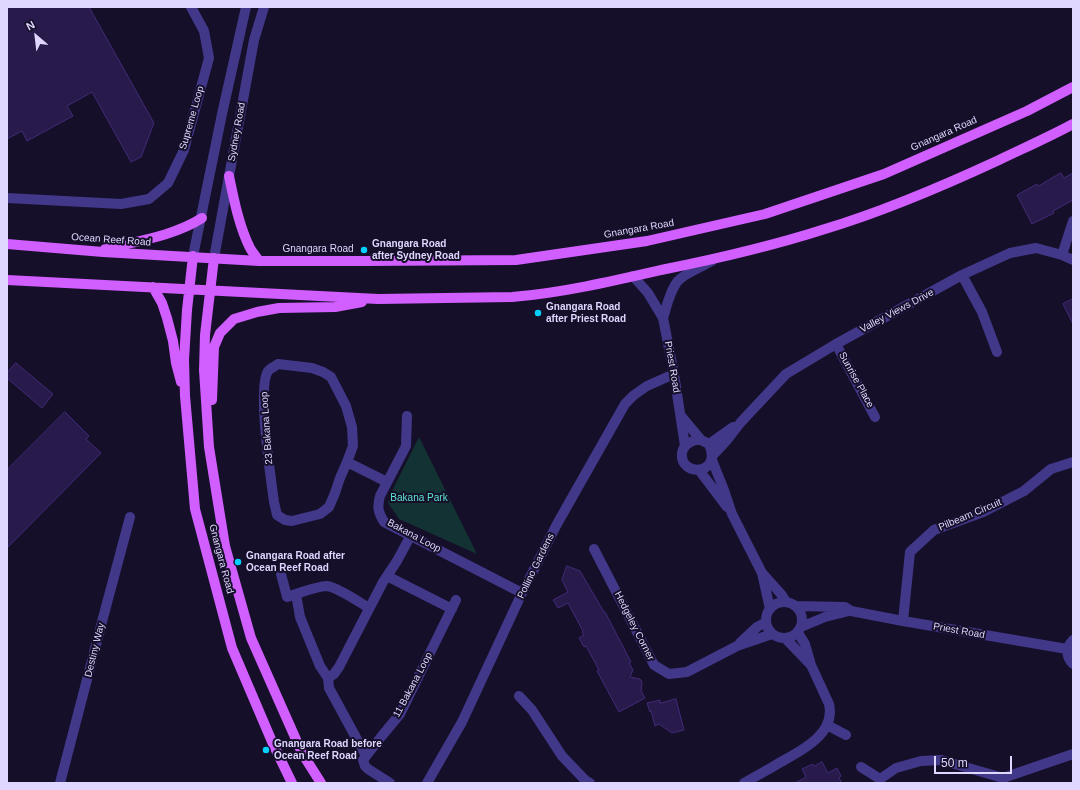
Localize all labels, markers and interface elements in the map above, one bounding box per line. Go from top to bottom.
north arrow [16,16,56,56]
text: N [24,18,37,33]
street label: Supreme Loop [177,85,207,151]
street label: Sydney Road [226,101,248,163]
street label: Gnangara Road [909,114,979,154]
street label: Gnangara Road [603,217,675,241]
street label: Ocean Reef Road [71,231,151,249]
place label: Gnangara Road after Sydney Road [372,238,460,262]
street label: Gnangara Road [282,243,354,255]
marker: Gnangara Road after Sydney Road [359,245,369,255]
street label: Valley Views Drive [858,286,936,336]
place label: Gnangara Road after Priest Road [546,301,626,324]
marker: Gnangara Road after Priest Road [533,308,543,318]
street label: Priest Road [662,340,682,394]
street label: Sunrise Place [836,350,876,410]
street label: 23 Bakana Loop [258,391,276,465]
park label: Bakana Park [390,492,448,504]
street label: Pilbeam Circuit [937,496,1003,534]
street label: Bakana Loop [385,517,443,555]
street label: Gnangara Road [206,523,236,595]
street label: Pollino Gardens [515,531,557,601]
place label: Gnangara Road after Ocean Reef Road [246,550,345,574]
marker: Gnangara Road after Ocean Reef Road [233,557,243,567]
street label: Hedgeley Corner [611,590,657,662]
street label: Priest Road [932,621,986,641]
street label: Destiny Way [82,622,108,678]
street label: 11 Bakana Loop [391,650,435,720]
place label: Gnangara Road before Ocean Reef Road [274,738,382,762]
marker: Gnangara Road before Ocean Reef Road [261,745,271,755]
scale bar [936,748,1014,774]
text: 50 m [941,756,968,770]

